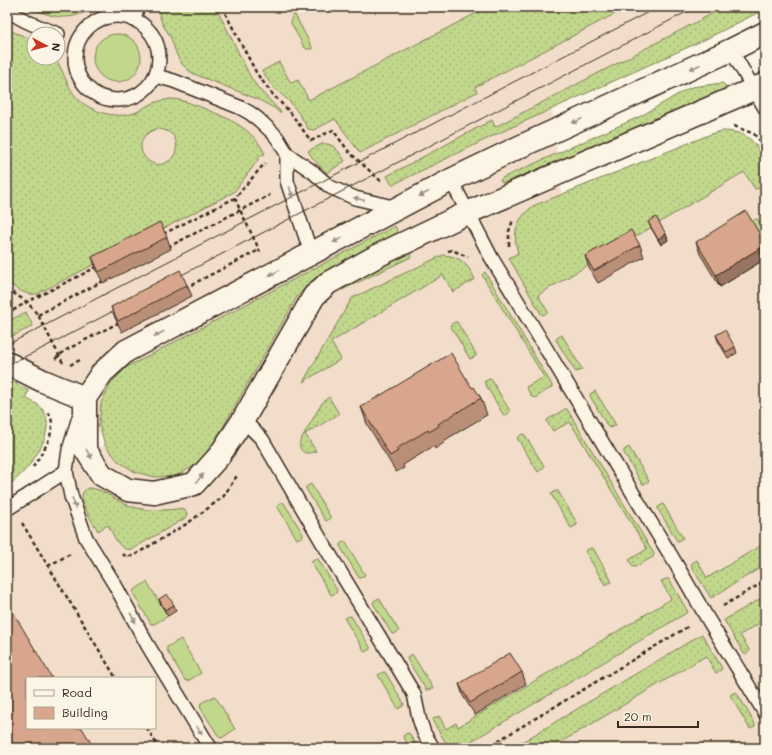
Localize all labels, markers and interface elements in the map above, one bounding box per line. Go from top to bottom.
north arrow [26,26,66,66]
text: N [48,42,64,52]
one-way arrow [690,64,701,70]
one-way arrow [572,118,583,124]
one-way arrow [288,186,294,198]
one-way arrow [418,191,430,197]
one-way arrow [353,196,365,202]
one-way arrow [332,236,344,243]
one-way arrow [269,270,280,276]
one-way arrow [154,331,165,337]
one-way arrow [85,448,92,460]
one-way arrow [195,473,204,484]
one-way arrow [71,497,77,509]
one-way arrow [129,612,136,624]
legend [26,677,156,729]
text: Road [62,684,92,700]
scale bar [618,703,698,729]
text: Building [62,704,108,720]
text: 20 m [624,708,652,724]
one-way arrow [195,725,203,735]

